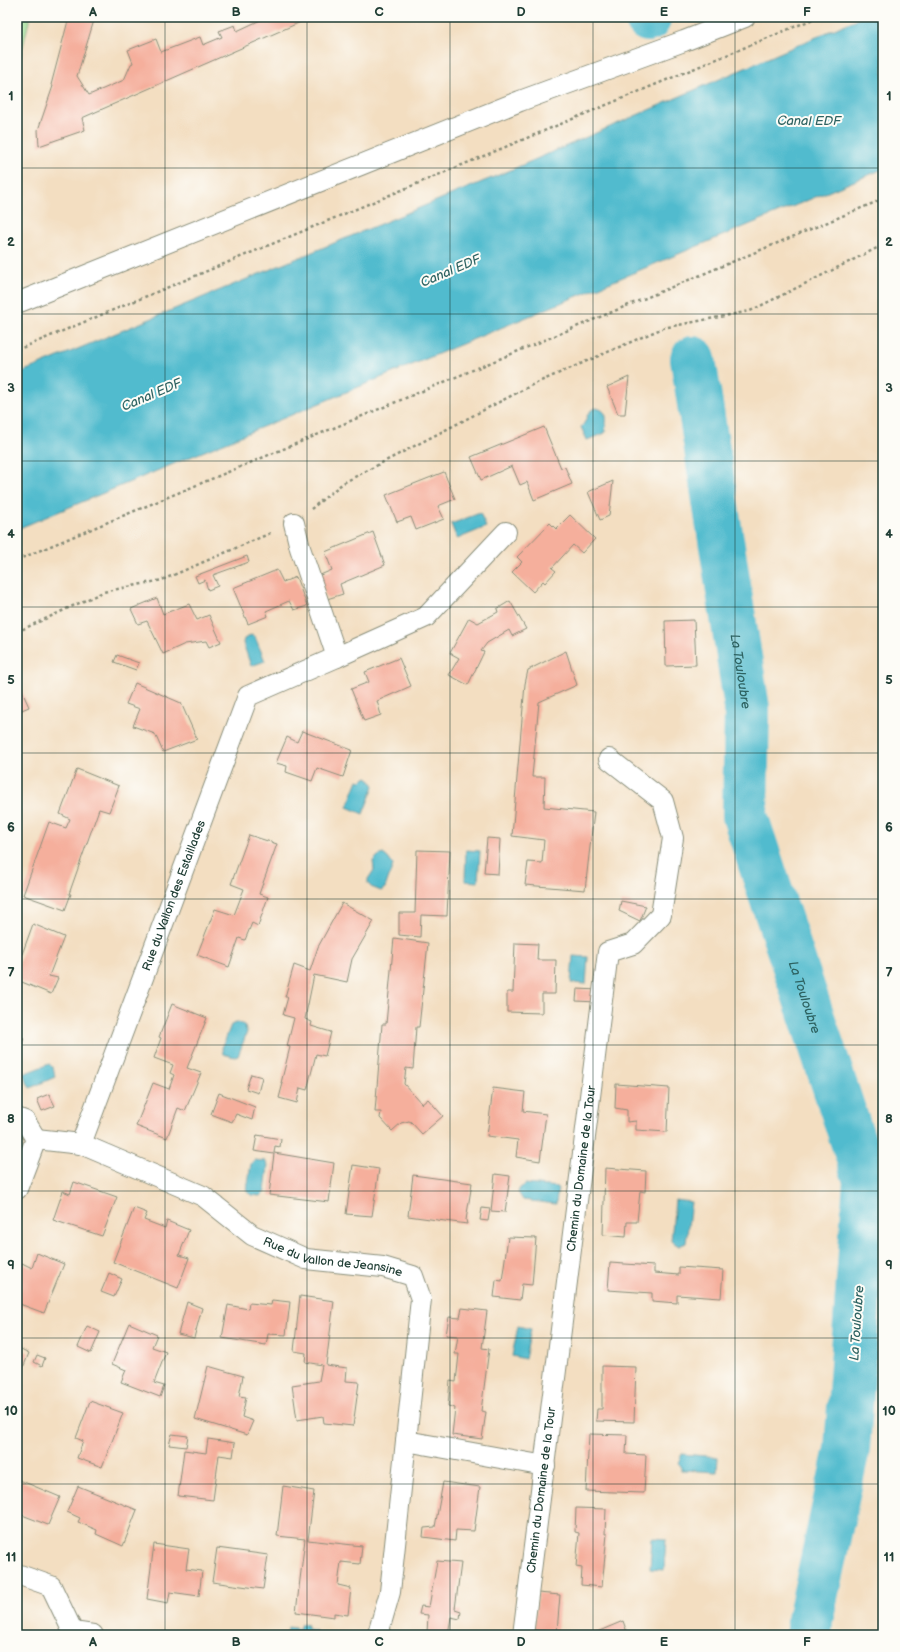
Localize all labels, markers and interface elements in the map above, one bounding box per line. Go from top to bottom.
text: A [88,4,97,20]
text: B [231,4,241,20]
text: C [374,4,384,20]
text: D [516,4,526,20]
text: E [660,4,669,20]
text: F [803,4,811,20]
text: 1 [8,88,14,104]
text: 1 [886,88,892,104]
water label: Canal EDF [777,113,842,129]
text: 2 [7,234,15,250]
text: 2 [885,234,893,250]
water label: Canal EDF [418,251,484,291]
water label: Canal EDF [119,375,185,415]
text: 3 [7,380,15,396]
text: 3 [885,380,893,396]
text: 4 [7,526,15,542]
text: 4 [885,526,893,542]
water label: La Touloubre [727,633,754,710]
text: 5 [7,672,15,688]
text: 5 [885,672,893,688]
street label: Rue du Vallon des Estaillades [139,818,209,973]
text: 6 [7,819,15,835]
text: 6 [885,819,893,835]
water label: La Touloubre [785,959,824,1036]
text: 7 [7,965,15,981]
text: 7 [885,965,893,981]
street label: Chemin du Domaine de la Tour [564,1084,599,1253]
text: 8 [7,1111,15,1127]
text: 8 [885,1111,893,1127]
street label: Rue du Vallon de Jeansine [261,1234,404,1280]
text: 9 [7,1257,15,1273]
text: 9 [885,1257,893,1273]
water label: La Touloubre [846,1284,868,1361]
text: 10 [4,1403,18,1419]
text: 10 [882,1403,896,1419]
street label: Chemin du Domaine de la Tour [524,1406,559,1574]
text: 11 [6,1549,16,1565]
text: 11 [884,1549,894,1565]
text: A [88,1634,97,1650]
text: B [231,1634,241,1650]
text: C [374,1634,384,1650]
text: D [516,1634,526,1650]
text: E [660,1634,669,1650]
text: F [803,1634,811,1650]

